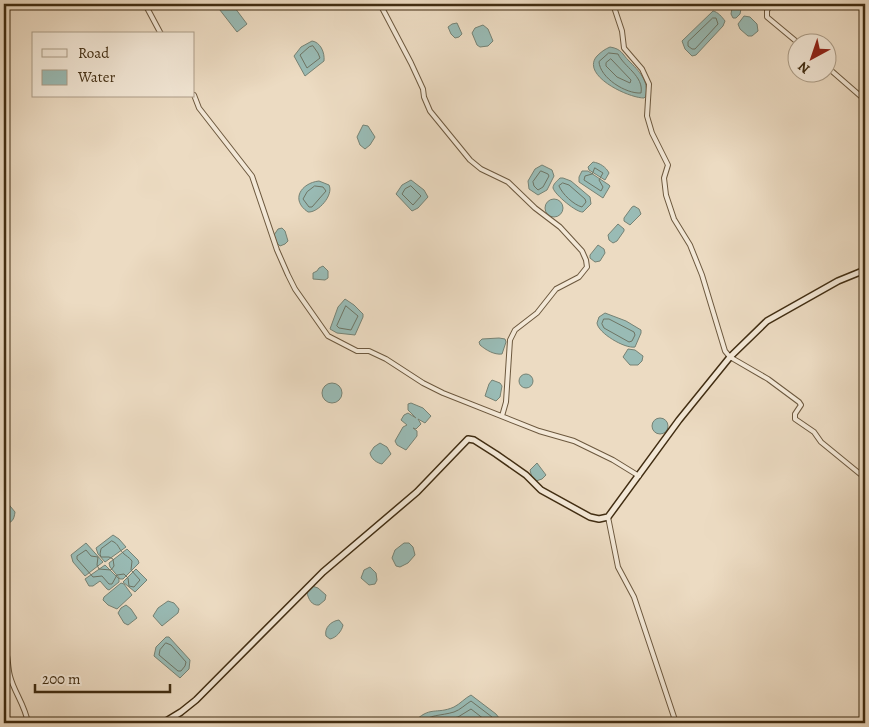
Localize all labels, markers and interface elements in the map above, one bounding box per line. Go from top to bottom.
legend [32,32,195,98]
north arrow [786,32,836,82]
text: Road [78,43,110,63]
text: N [794,57,814,78]
text: Water [77,67,115,87]
scale bar [35,662,170,694]
text: 200 m [42,669,81,689]

